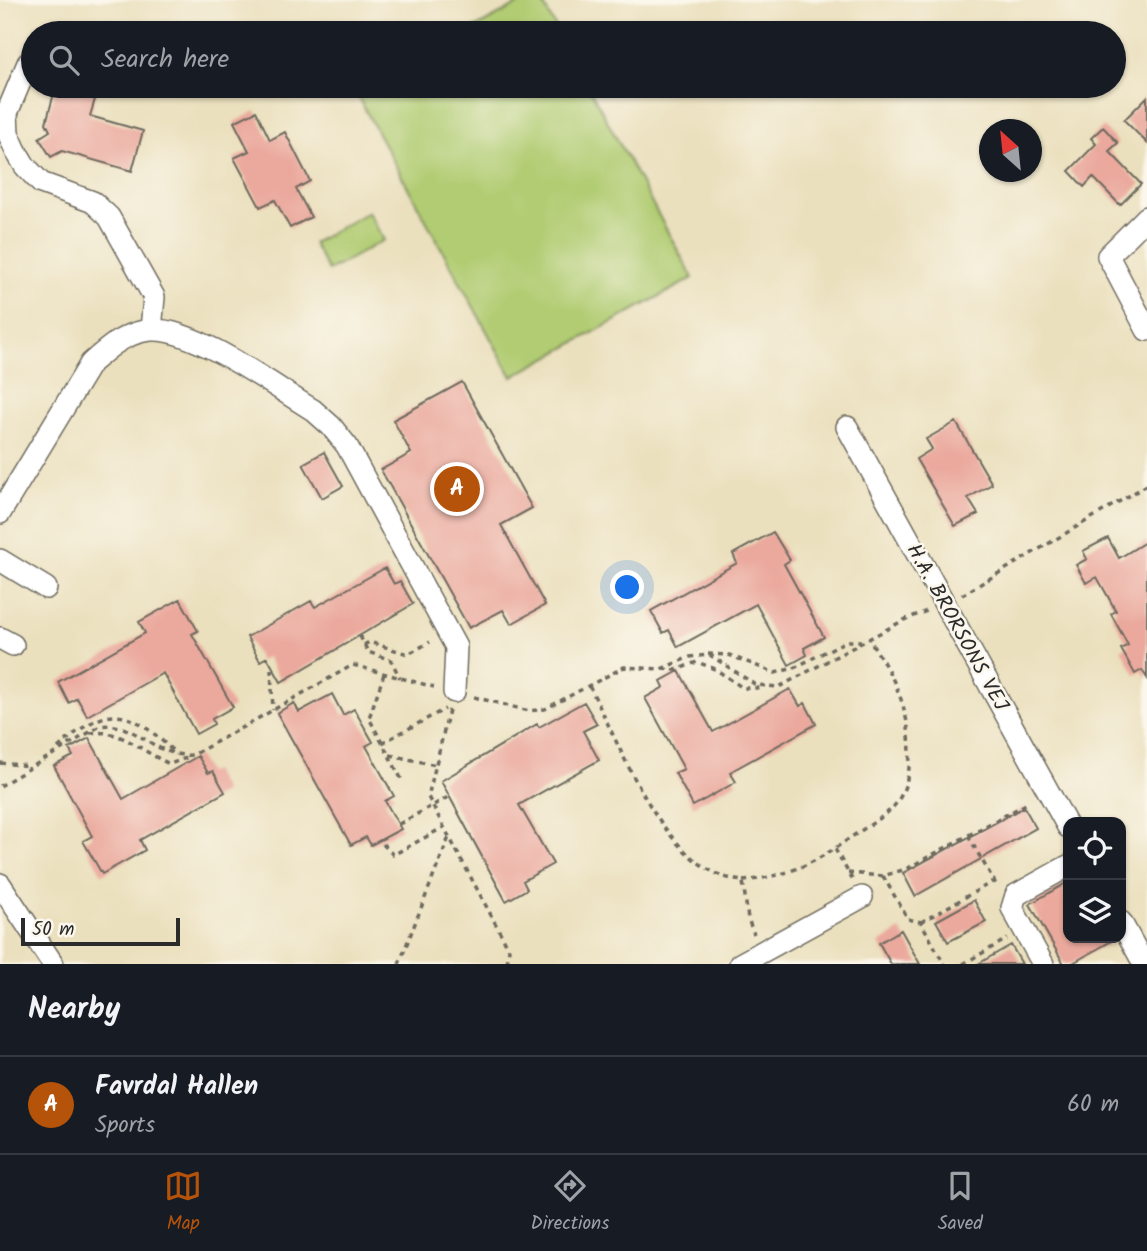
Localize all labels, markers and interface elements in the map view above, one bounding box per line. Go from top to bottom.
search box [21,21,1126,98]
text: Search here [101,39,229,81]
icon: search [45,41,83,79]
north arrow [979,119,1042,182]
pin: A [434,463,480,515]
street label: H.A. BRORSONS VEJ [897,538,1017,719]
your location [610,570,644,604]
map controls [1063,817,1126,943]
button: locate [1063,817,1126,880]
button: layers [1063,880,1126,943]
scale bar [21,915,180,947]
text: 50 m [32,915,74,945]
text: Nearby [28,986,120,1034]
text: Favrdal Hallen [95,1066,258,1108]
text: A [44,1087,58,1123]
text: 60 m [1067,1087,1119,1123]
text: Sports [95,1108,155,1144]
tab: Map [164,1167,202,1239]
tab: Directions [531,1167,609,1239]
tab: Saved [938,1167,983,1239]

